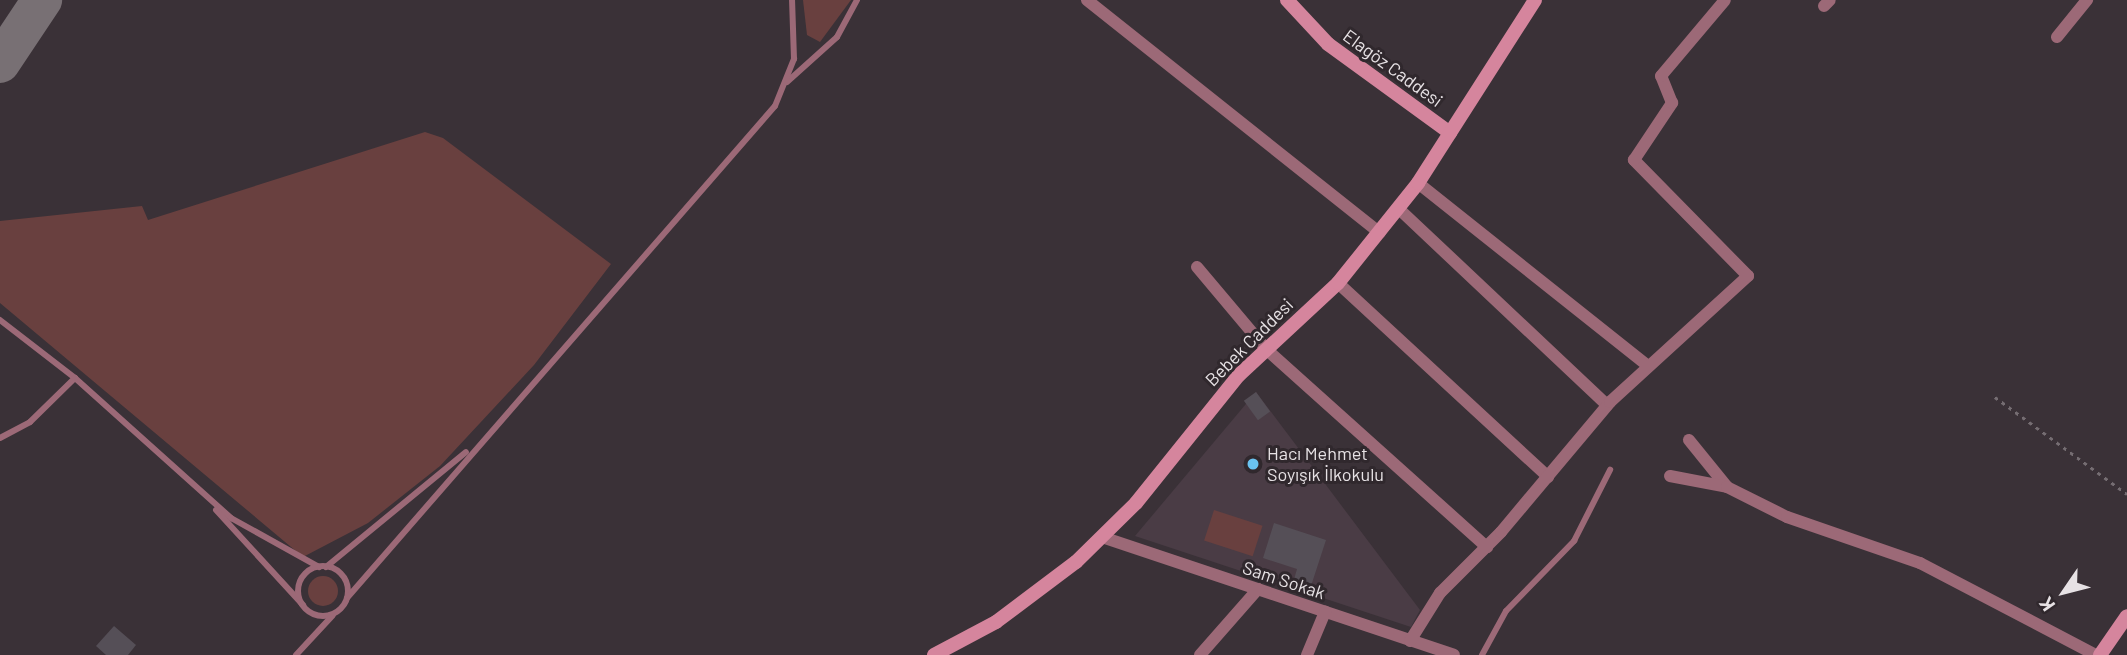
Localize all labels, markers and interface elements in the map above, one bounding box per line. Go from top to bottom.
street label: Elagöz Caddesi [1339,25,1447,111]
street label: Bebek Caddesi [1201,294,1297,390]
place label: Hacı Mehmet Soyışık İlkokulu [1267,443,1384,486]
marker: Hacı Mehmet Soyışık İlkokulu [1245,456,1261,472]
street label: Sam Sokak [1240,557,1328,603]
north arrow [2029,557,2099,627]
text: K [2034,593,2059,616]

